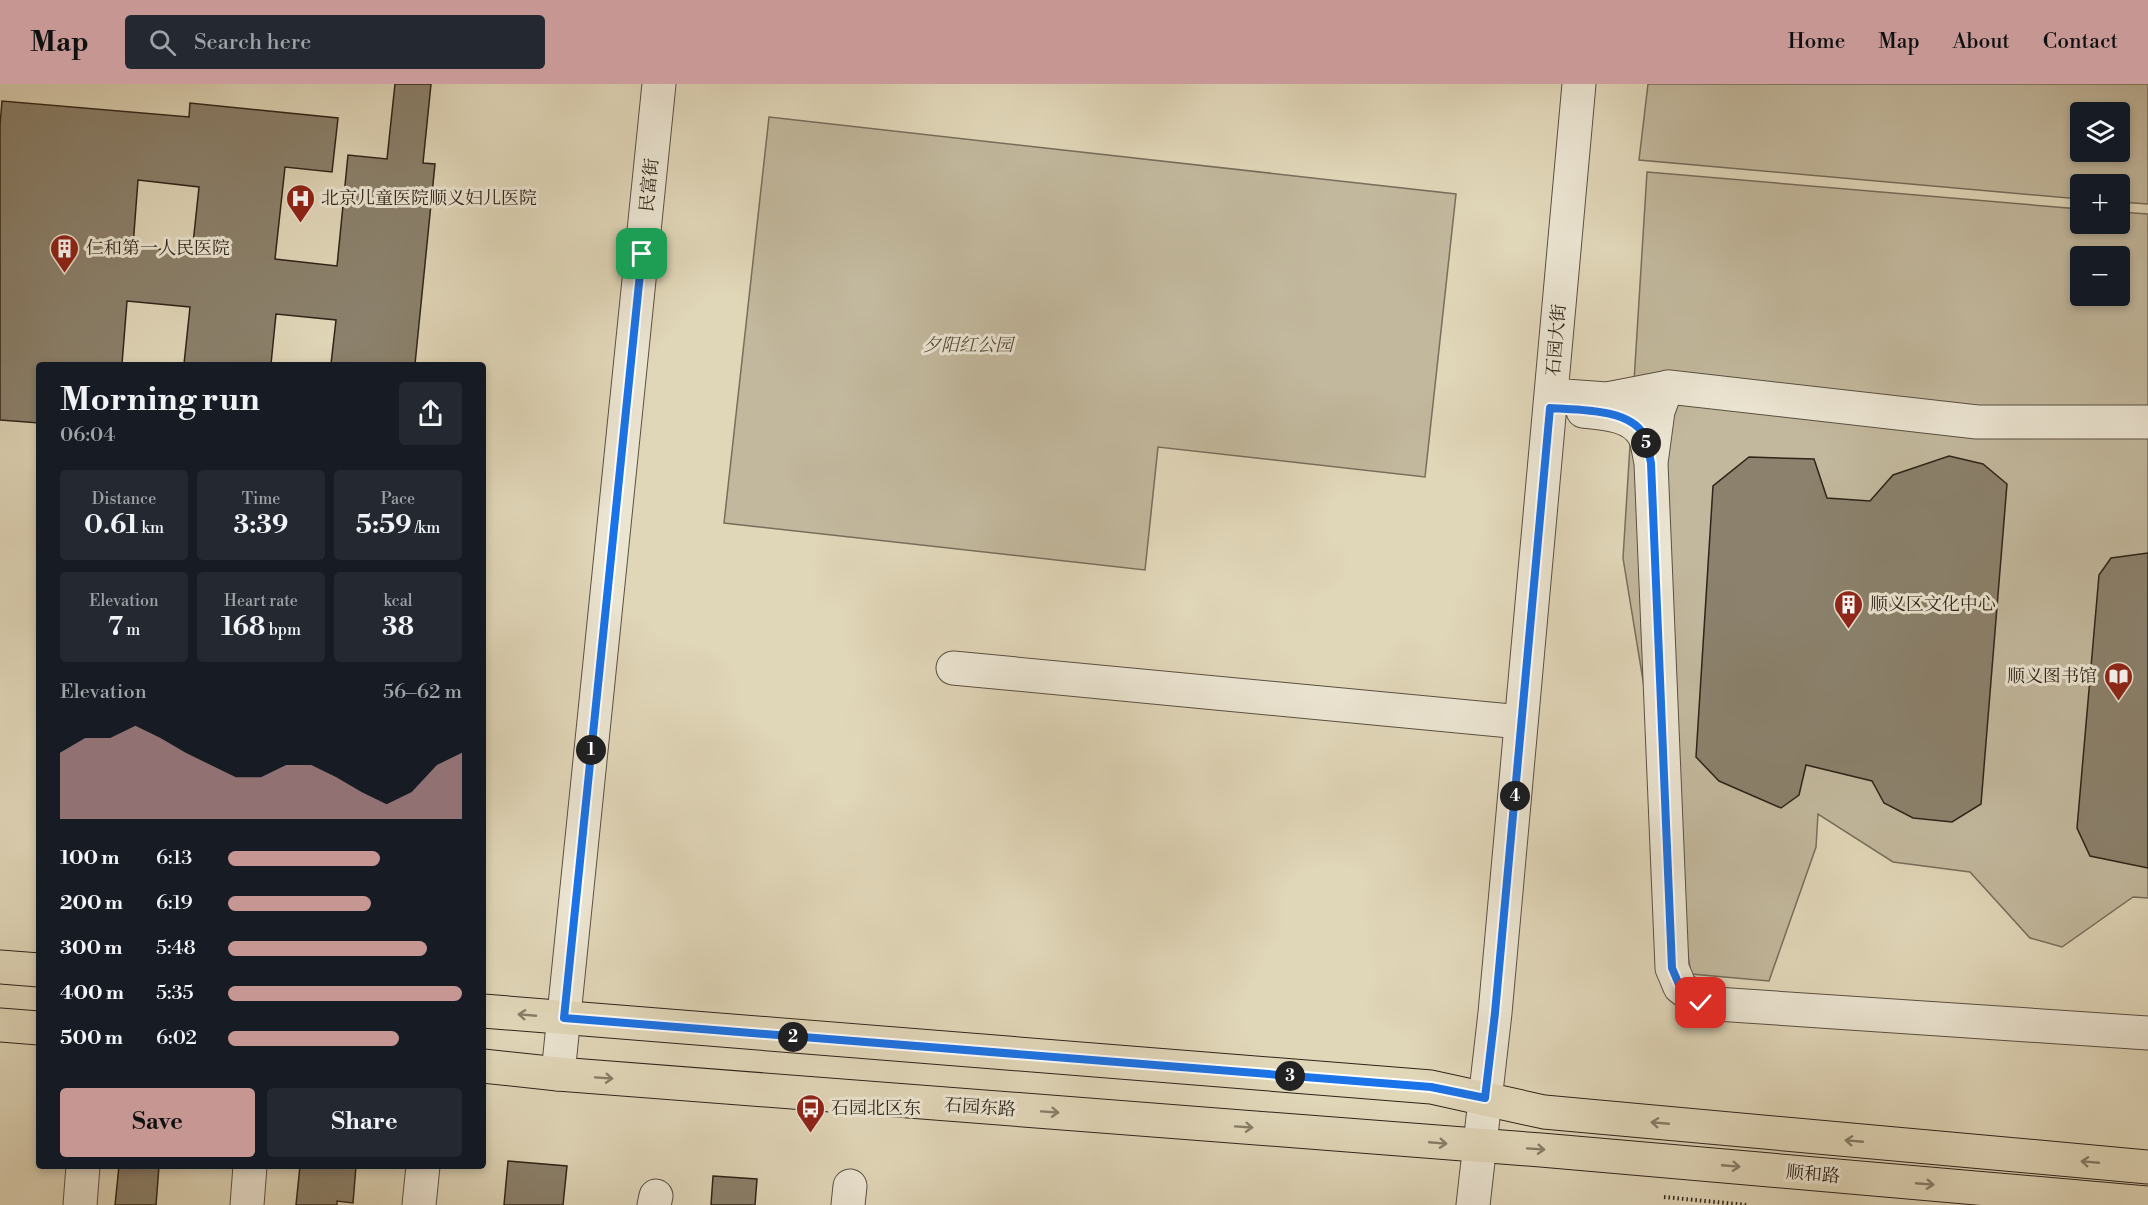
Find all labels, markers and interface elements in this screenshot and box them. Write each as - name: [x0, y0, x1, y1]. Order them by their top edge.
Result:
- search box: [125, 15, 545, 69]
- text: Map: [30, 25, 89, 60]
- icon: search: [146, 26, 179, 59]
- text: Search here: [194, 29, 311, 56]
- text: Home: [1788, 29, 1845, 55]
- text: Map: [1878, 29, 1920, 55]
- text: About: [1953, 29, 2010, 55]
- text: Contact: [2043, 29, 2118, 55]
- map controls: [2070, 102, 2130, 306]
- button: layers: [2070, 102, 2130, 162]
- street label: 民富街: [635, 157, 664, 213]
- button: +: [2070, 174, 2130, 234]
- hospital icon: 北京儿童医院顺义妇儿医院: [284, 182, 316, 224]
- place label: 北京儿童医院顺义妇儿医院: [321, 187, 537, 210]
- pin: [616, 228, 667, 279]
- building icon: 仁和第一人民医院: [49, 232, 81, 274]
- place label: 仁和第一人民医院: [86, 237, 230, 260]
- icon: arrive: [625, 237, 658, 270]
- button: −: [2070, 246, 2130, 306]
- street label: 石园大街: [1542, 303, 1571, 377]
- park label: 夕阳红公园: [923, 334, 1016, 357]
- text: Morning run: [60, 380, 260, 421]
- button: share: [399, 382, 462, 445]
- text: 06:04: [60, 423, 115, 448]
- pin: 5: [1631, 428, 1661, 458]
- text: 5: [1641, 433, 1651, 453]
- text: Distance: [92, 489, 156, 509]
- text: Time: [242, 489, 280, 509]
- text: Pace: [381, 489, 415, 509]
- text: 0.61: [84, 509, 138, 541]
- text: 3:39: [234, 509, 288, 541]
- text: 5:59: [356, 509, 412, 541]
- text: km: [138, 518, 164, 538]
- text: /km: [412, 518, 440, 538]
- building icon: 顺义区文化中心: [1833, 588, 1865, 630]
- text: Elevation: [89, 591, 159, 611]
- text: Heart rate: [224, 591, 298, 611]
- text: kcal: [383, 591, 413, 611]
- place label: 顺义区文化中心: [1870, 593, 1996, 616]
- text: 7: [108, 611, 123, 643]
- text: 168: [221, 611, 265, 643]
- text: 38: [382, 611, 414, 643]
- text: m: [123, 620, 140, 640]
- text: bpm: [265, 620, 301, 640]
- library icon: 顺义图书馆: [2102, 660, 2134, 702]
- place label: 顺义图书馆: [2007, 665, 2097, 688]
- text: Elevation: [60, 680, 147, 705]
- text: 56–62 m: [383, 680, 462, 705]
- pin: 1: [576, 735, 606, 765]
- text: 1: [587, 740, 595, 760]
- pin: 4: [1500, 781, 1530, 811]
- text: 4: [1510, 786, 1520, 806]
- text: 100 m: [60, 846, 119, 871]
- text: 6:13: [156, 846, 192, 871]
- text: 200 m: [60, 891, 123, 916]
- text: 6:19: [156, 891, 193, 916]
- text: 300 m: [60, 936, 123, 961]
- text: 5:48: [156, 936, 196, 961]
- pin: [1675, 977, 1726, 1028]
- text: 400 m: [60, 981, 124, 1006]
- text: 5:35: [156, 981, 194, 1006]
- icon: check: [1684, 986, 1717, 1019]
- one-way arrow: [517, 1009, 537, 1020]
- pin: 2: [778, 1022, 808, 1052]
- text: 500 m: [60, 1026, 123, 1051]
- text: 6:02: [156, 1026, 197, 1051]
- text: 2: [788, 1027, 798, 1047]
- pin: 3: [1275, 1061, 1305, 1091]
- text: 3: [1285, 1066, 1295, 1086]
- one-way arrow: [593, 1073, 613, 1084]
- button: Save: [60, 1088, 255, 1157]
- button: Share: [267, 1088, 462, 1157]
- bus stop icon: 石园北区东: [794, 1092, 826, 1134]
- street label: 石园东路: [943, 1094, 1017, 1121]
- place label: 石园北区东: [831, 1097, 921, 1120]
- one-way arrow: [1039, 1107, 1059, 1118]
- one-way arrow: [1650, 1117, 1670, 1128]
- one-way arrow: [1234, 1122, 1254, 1133]
- one-way arrow: [1844, 1135, 1864, 1146]
- one-way arrow: [1428, 1137, 1448, 1148]
- one-way arrow: [1526, 1144, 1546, 1155]
- one-way arrow: [2080, 1156, 2100, 1167]
- one-way arrow: [1720, 1161, 1740, 1172]
- street label: 顺和路: [1785, 1161, 1841, 1188]
- one-way arrow: [1915, 1179, 1934, 1190]

